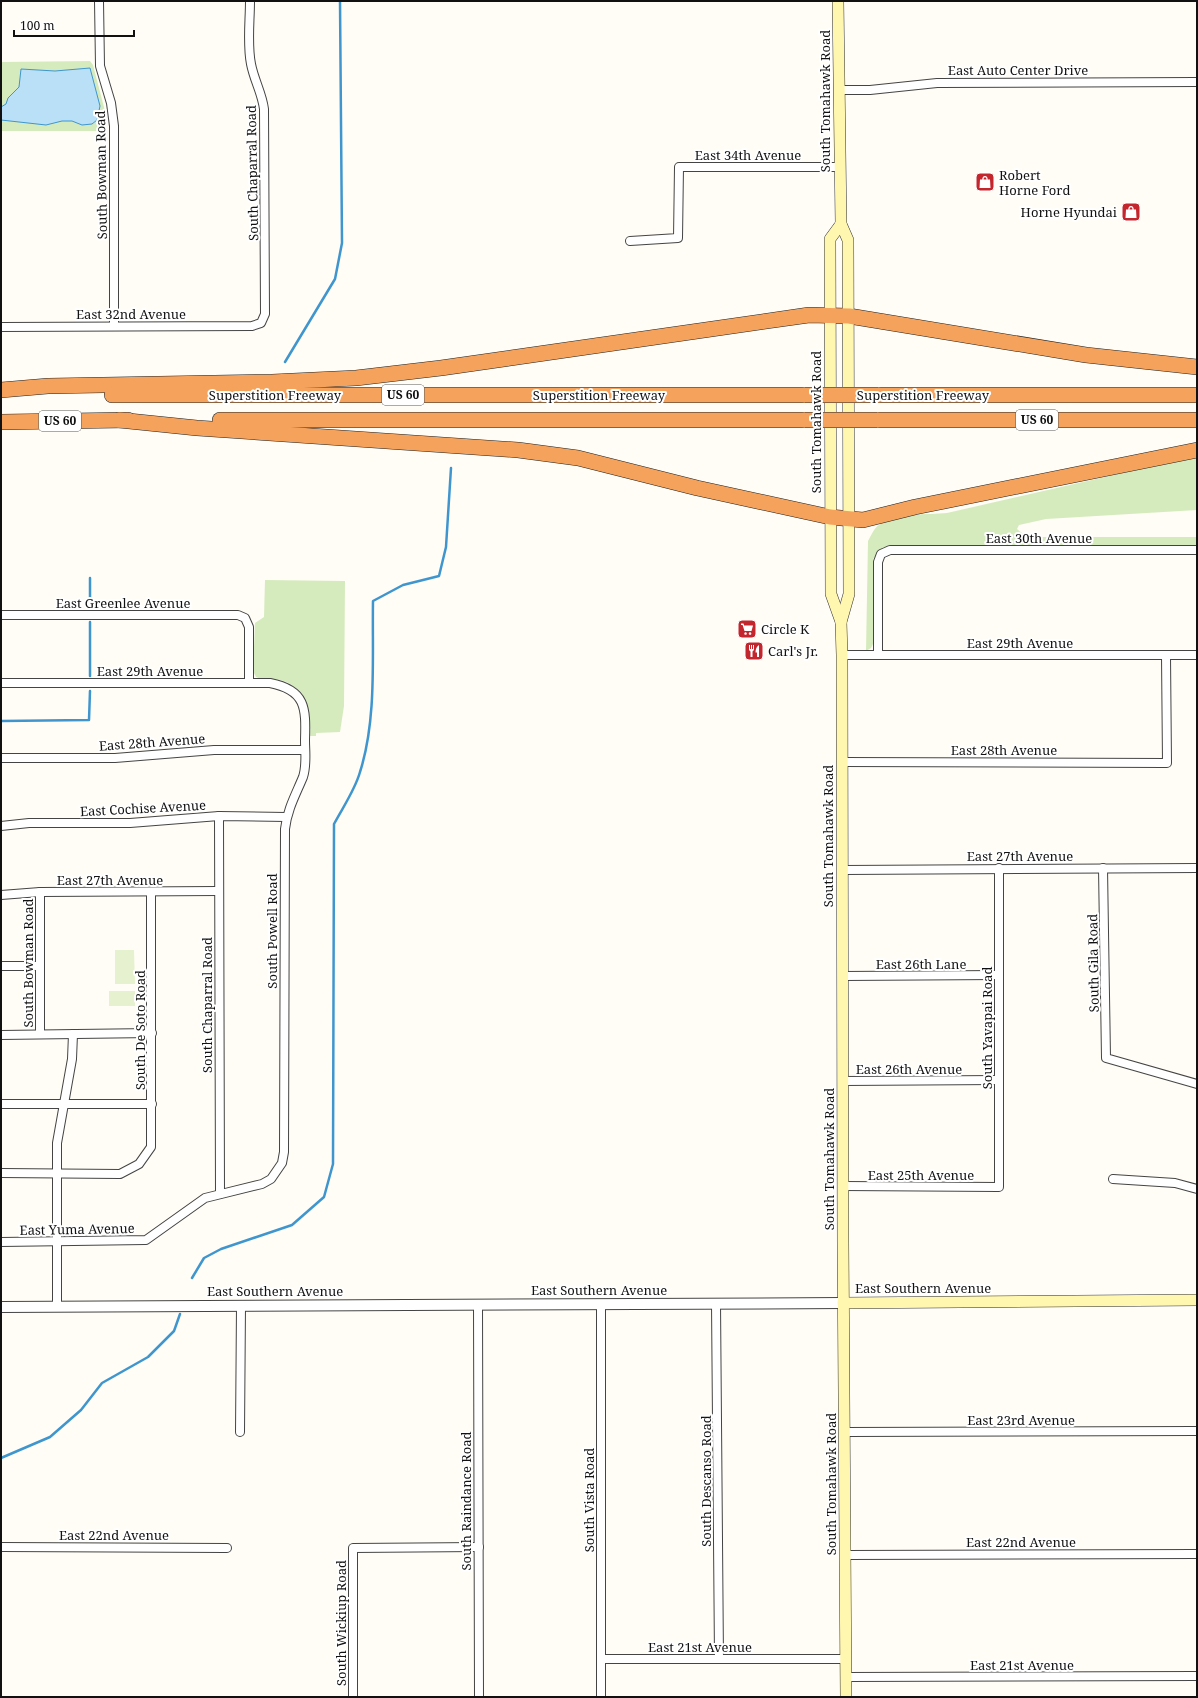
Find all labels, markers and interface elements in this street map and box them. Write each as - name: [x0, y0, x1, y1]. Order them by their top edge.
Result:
- scale bar: [14, 12, 134, 38]
- text: 100 m: [20, 17, 55, 34]
- street label: South Tomahawk Road: [816, 30, 834, 172]
- street label: East Auto Center Drive: [948, 61, 1088, 79]
- street label: South Chaparral Road: [242, 105, 262, 241]
- street label: South Bowman Road: [91, 110, 111, 240]
- street label: East 34th Avenue: [695, 146, 801, 164]
- place label: Robert Horne Ford: [999, 166, 1070, 199]
- shop icon: Robert Horne Ford: [974, 171, 996, 193]
- shop icon: Horne Hyundai: [1120, 201, 1142, 223]
- place label: Horne Hyundai: [1021, 203, 1117, 221]
- street label: East 32nd Avenue: [76, 305, 186, 323]
- street label: South Tomahawk Road: [807, 351, 825, 493]
- road number: US 60: [382, 385, 424, 405]
- street label: Superstition Freeway: [209, 386, 342, 404]
- street label: Superstition Freeway: [533, 386, 666, 404]
- street label: Superstition Freeway: [857, 386, 990, 404]
- road number: US 60: [1016, 410, 1058, 430]
- road number: US 60: [39, 411, 81, 431]
- street label: East 30th Avenue: [986, 529, 1092, 547]
- street label: East Greenlee Avenue: [56, 594, 190, 612]
- supermarket icon: Circle K: [736, 618, 758, 640]
- place label: Circle K: [761, 620, 810, 638]
- street label: East 29th Avenue: [967, 634, 1073, 652]
- restaurant icon: Carl's Jr.: [743, 640, 765, 662]
- place label: Carl's Jr.: [768, 642, 818, 660]
- street label: East 29th Avenue: [97, 662, 203, 680]
- street label: East 28th Avenue: [98, 729, 206, 755]
- street label: East 28th Avenue: [951, 741, 1057, 759]
- street label: South Tomahawk Road: [819, 765, 837, 907]
- street label: East Cochise Avenue: [80, 796, 207, 820]
- street label: East 27th Avenue: [967, 847, 1073, 865]
- street label: East 27th Avenue: [57, 871, 163, 889]
- street label: South Powell Road: [263, 873, 281, 989]
- street label: South Bowman Road: [19, 899, 37, 1027]
- street label: South Gila Road: [1083, 914, 1103, 1012]
- street label: South Chaparral Road: [198, 937, 216, 1073]
- street label: East 26th Lane: [876, 955, 966, 973]
- street label: South Yavapai Road: [978, 967, 996, 1089]
- street label: South De Soto Road: [131, 970, 149, 1090]
- street label: East 26th Avenue: [856, 1060, 962, 1078]
- street label: South Tomahawk Road: [820, 1088, 838, 1230]
- street label: East 25th Avenue: [868, 1166, 974, 1184]
- street label: East Yuma Avenue: [19, 1219, 135, 1239]
- street label: East Southern Avenue: [855, 1279, 991, 1297]
- street label: East Southern Avenue: [531, 1281, 667, 1299]
- street label: East Southern Avenue: [207, 1282, 343, 1300]
- street label: East 23rd Avenue: [967, 1411, 1075, 1429]
- street label: South Tomahawk Road: [822, 1413, 840, 1555]
- street label: South Descanso Road: [697, 1415, 715, 1547]
- street label: South Raindance Road: [457, 1431, 475, 1571]
- street label: South Vista Road: [580, 1448, 598, 1552]
- street label: East 22nd Avenue: [59, 1526, 169, 1544]
- street label: East 22nd Avenue: [966, 1533, 1076, 1551]
- street label: South Wickiup Road: [332, 1560, 350, 1686]
- street label: East 21st Avenue: [648, 1638, 752, 1656]
- street label: East 21st Avenue: [970, 1656, 1074, 1674]

